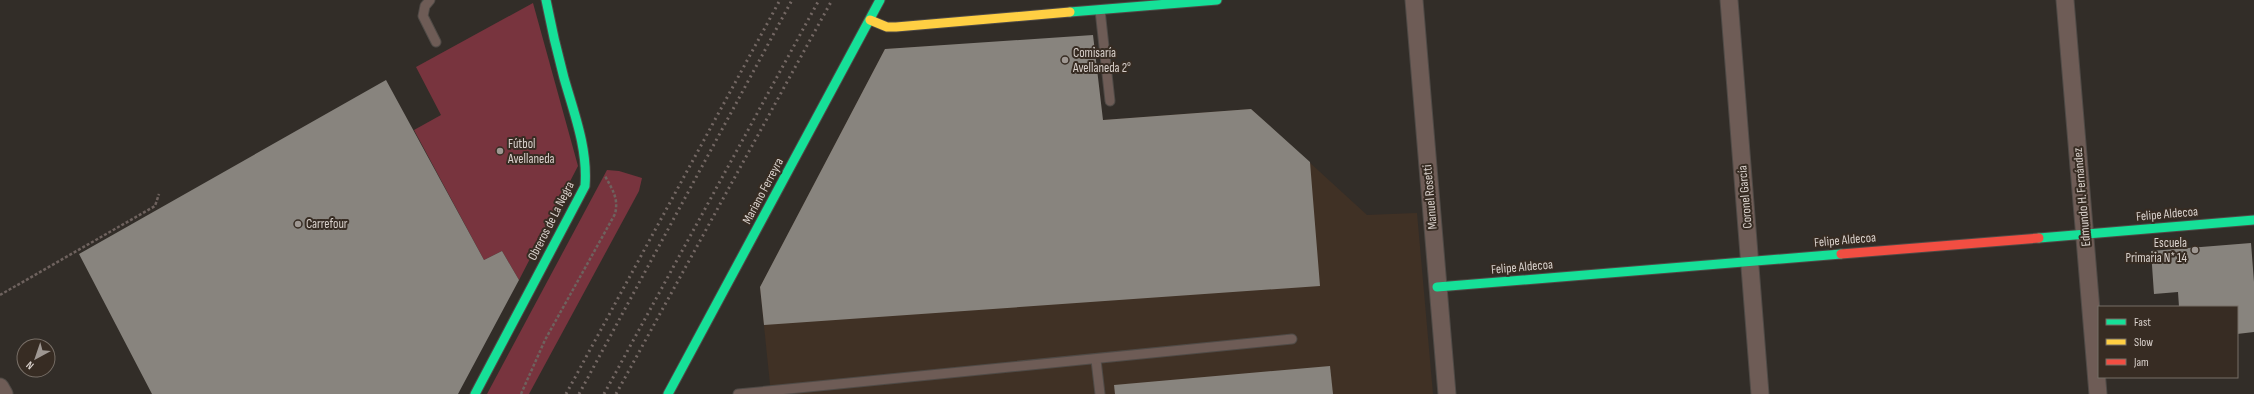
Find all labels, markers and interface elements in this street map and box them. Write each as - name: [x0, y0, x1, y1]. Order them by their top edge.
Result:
- place label: Comisaría Avellaneda 2°: [1072, 45, 1131, 76]
- marker: Comisaría Avellaneda 2°: [1060, 55, 1070, 65]
- place label: Fútbol Avellaneda: [507, 136, 555, 167]
- marker: Fútbol Avellaneda: [495, 146, 505, 156]
- street label: Edmundo H. Fernández: [2070, 147, 2094, 247]
- street label: Mariano Ferreyra: [739, 155, 787, 227]
- street label: Manuel Rosetti: [1419, 164, 1441, 230]
- street label: Coronel García: [1734, 165, 1756, 229]
- street label: Obreros de La Negra: [524, 179, 578, 263]
- street label: Felipe Aldecoa: [2135, 203, 2199, 225]
- place label: Carrefour: [306, 216, 348, 232]
- marker: Carrefour: [293, 219, 303, 229]
- street label: Felipe Aldecoa: [1813, 229, 1877, 251]
- place label: Escuela Primaria N* 14: [2126, 235, 2188, 266]
- marker: Escuela Primaria N* 14: [2190, 245, 2200, 255]
- street label: Felipe Aldecoa: [1490, 256, 1554, 278]
- legend: [2098, 306, 2238, 378]
- text: Fast: [2134, 315, 2151, 330]
- text: Slow: [2134, 335, 2153, 350]
- north arrow: [16, 338, 56, 378]
- text: Jam: [2133, 355, 2149, 370]
- text: N: [23, 358, 36, 372]

